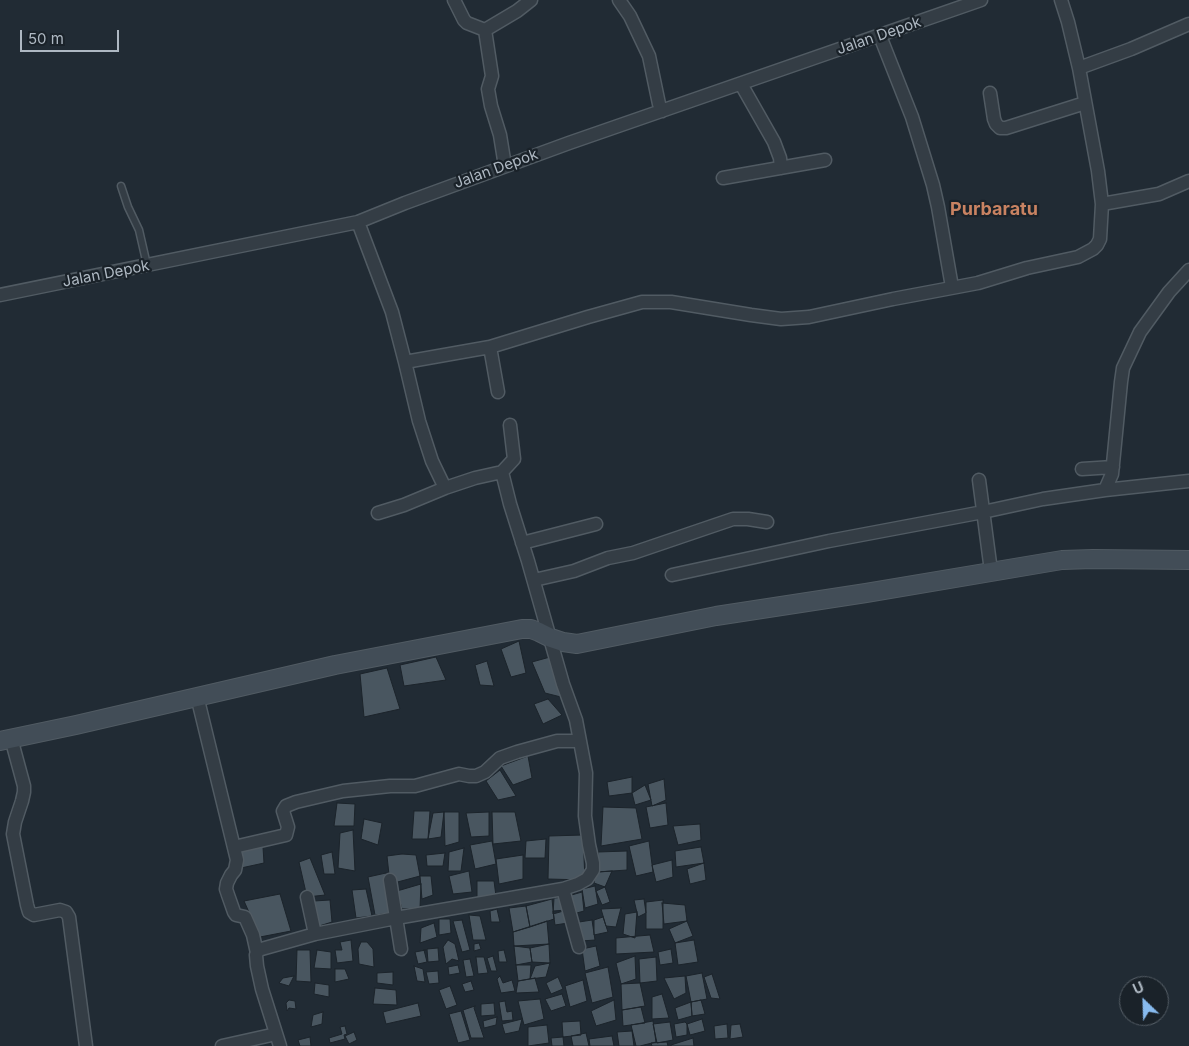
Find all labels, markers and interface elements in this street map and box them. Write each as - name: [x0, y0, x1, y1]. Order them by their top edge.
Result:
- street label: Jalan Depok: [834, 13, 924, 59]
- scale bar: [22, 20, 121, 52]
- text: 50 m: [28, 29, 64, 48]
- street label: Jalan Depok: [452, 145, 540, 193]
- district label: Purbaratu: [950, 199, 1038, 221]
- street label: Jalan Depok: [61, 257, 151, 291]
- north arrow: [1119, 976, 1169, 1026]
- text: U: [1130, 978, 1146, 998]

